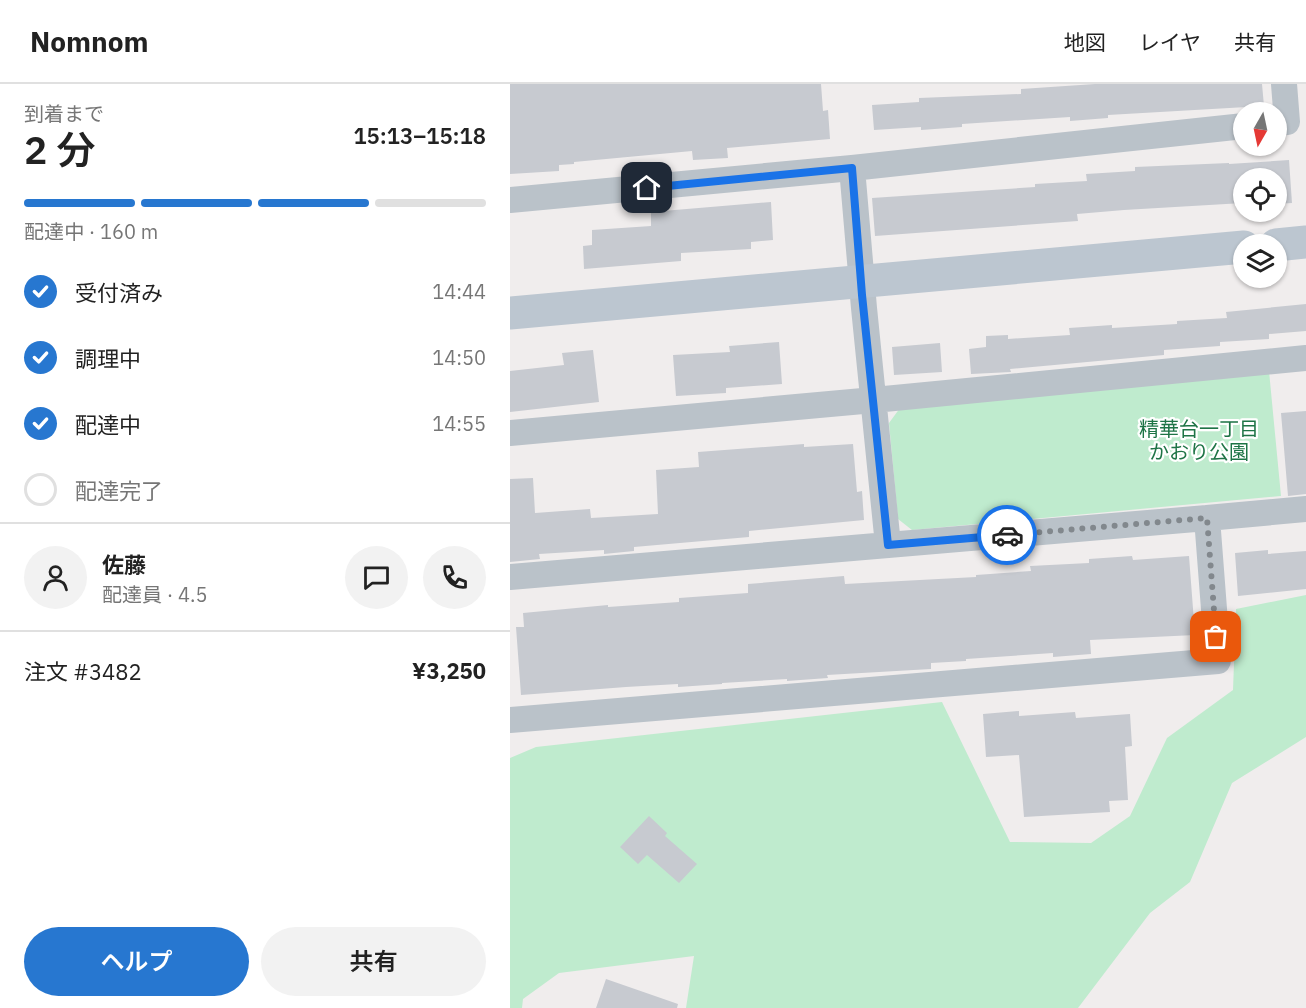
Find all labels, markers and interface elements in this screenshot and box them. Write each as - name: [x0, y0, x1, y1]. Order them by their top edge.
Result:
- text: Nomnom: [30, 23, 149, 60]
- text: 地図: [1064, 28, 1106, 56]
- text: レイヤ: [1139, 28, 1201, 56]
- text: 共有: [1234, 28, 1276, 56]
- text: 到着まで: [24, 100, 104, 127]
- north arrow: [1233, 102, 1287, 156]
- map controls: [1233, 102, 1287, 288]
- text: 15:13–15:18: [353, 121, 486, 150]
- text: 2 分: [24, 124, 96, 175]
- pin: [621, 162, 672, 213]
- button: locate: [1233, 168, 1287, 222]
- icon: home: [630, 171, 663, 204]
- text: 配達中 · 160 m: [24, 218, 158, 245]
- button: layers: [1233, 234, 1287, 288]
- icon: check: [24, 275, 57, 308]
- text: 受付済み: [75, 278, 163, 307]
- text: 14:44: [432, 278, 486, 305]
- icon: check: [24, 341, 57, 374]
- text: 調理中: [75, 344, 141, 373]
- text: 14:50: [432, 344, 486, 371]
- icon: check: [24, 407, 57, 440]
- text: 配達中: [75, 410, 141, 439]
- text: 14:55: [432, 410, 486, 437]
- park label: 精華台一丁目 かおり公園: [1139, 415, 1259, 465]
- text: 配達完了: [75, 476, 163, 505]
- courier: [977, 505, 1037, 565]
- icon: car: [991, 519, 1024, 552]
- button: person: [24, 546, 87, 609]
- button: chat: [345, 546, 408, 609]
- button: phone: [423, 546, 486, 609]
- text: 佐藤: [102, 550, 146, 579]
- text: 配達員 · 4.5: [102, 581, 207, 608]
- pin: [1190, 611, 1241, 662]
- icon: bag: [1199, 620, 1232, 653]
- text: ¥3,250: [412, 656, 486, 685]
- text: 注文 #3482: [24, 657, 142, 686]
- button: ヘルプ: [24, 927, 249, 996]
- button: 共有: [261, 927, 486, 996]

